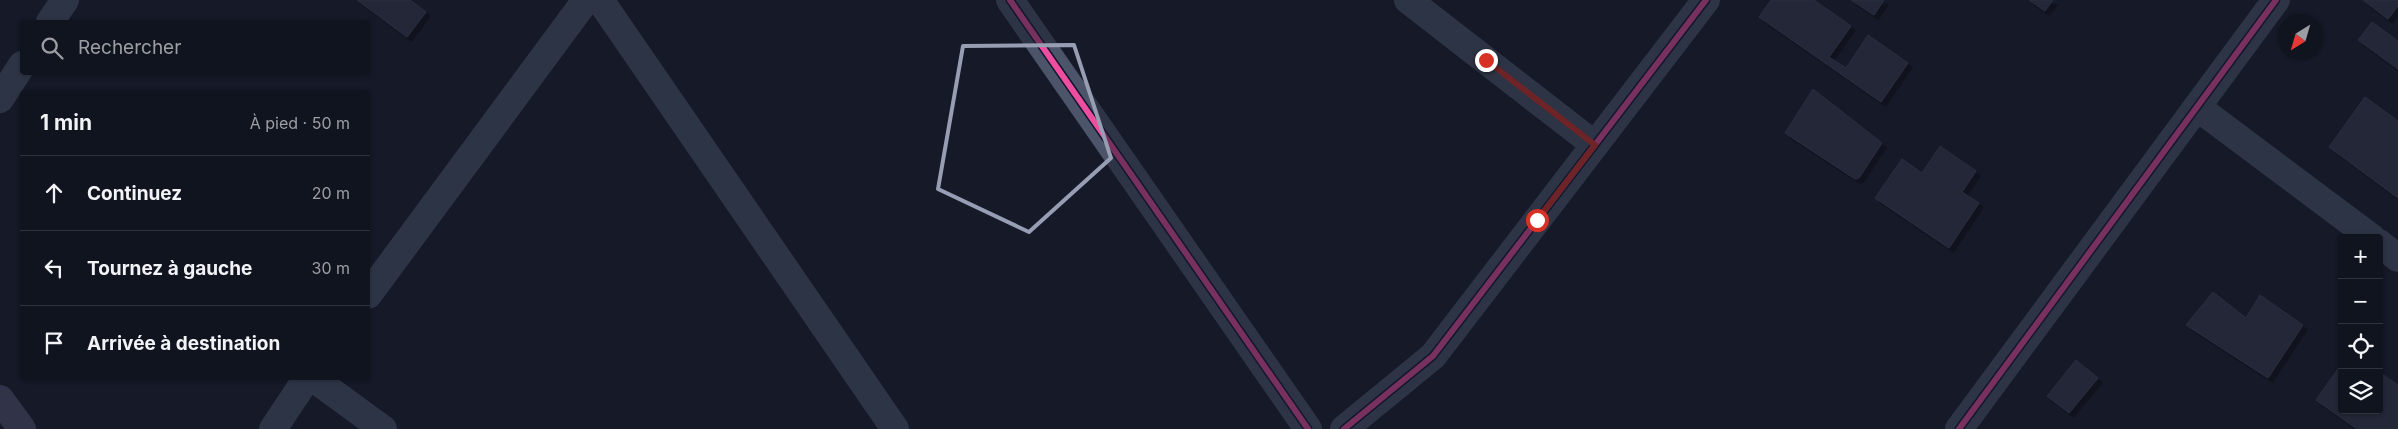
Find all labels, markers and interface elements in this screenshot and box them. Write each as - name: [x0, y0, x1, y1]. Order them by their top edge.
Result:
- north arrow: [2278, 15, 2323, 60]
- search box: [20, 20, 370, 75]
- icon: search: [38, 34, 66, 62]
- text: Rechercher: [78, 36, 181, 59]
- route end: [1475, 49, 1498, 72]
- text: 1 min: [40, 110, 92, 135]
- text: À pied · 50 m: [250, 113, 350, 133]
- icon: ahead: [40, 179, 68, 207]
- text: Continuez: [87, 182, 182, 205]
- text: 20 m: [312, 183, 350, 203]
- route start: [1526, 209, 1549, 232]
- map controls: [2338, 234, 2383, 414]
- button: +: [2338, 234, 2383, 279]
- icon: left: [40, 254, 68, 282]
- text: Tournez à gauche: [87, 257, 252, 280]
- text: 30 m: [312, 258, 350, 278]
- button: −: [2338, 279, 2383, 324]
- button: locate: [2338, 324, 2383, 369]
- icon: arrive: [40, 329, 68, 357]
- text: Arrivée à destination: [87, 332, 280, 355]
- button: layers: [2338, 369, 2383, 414]

